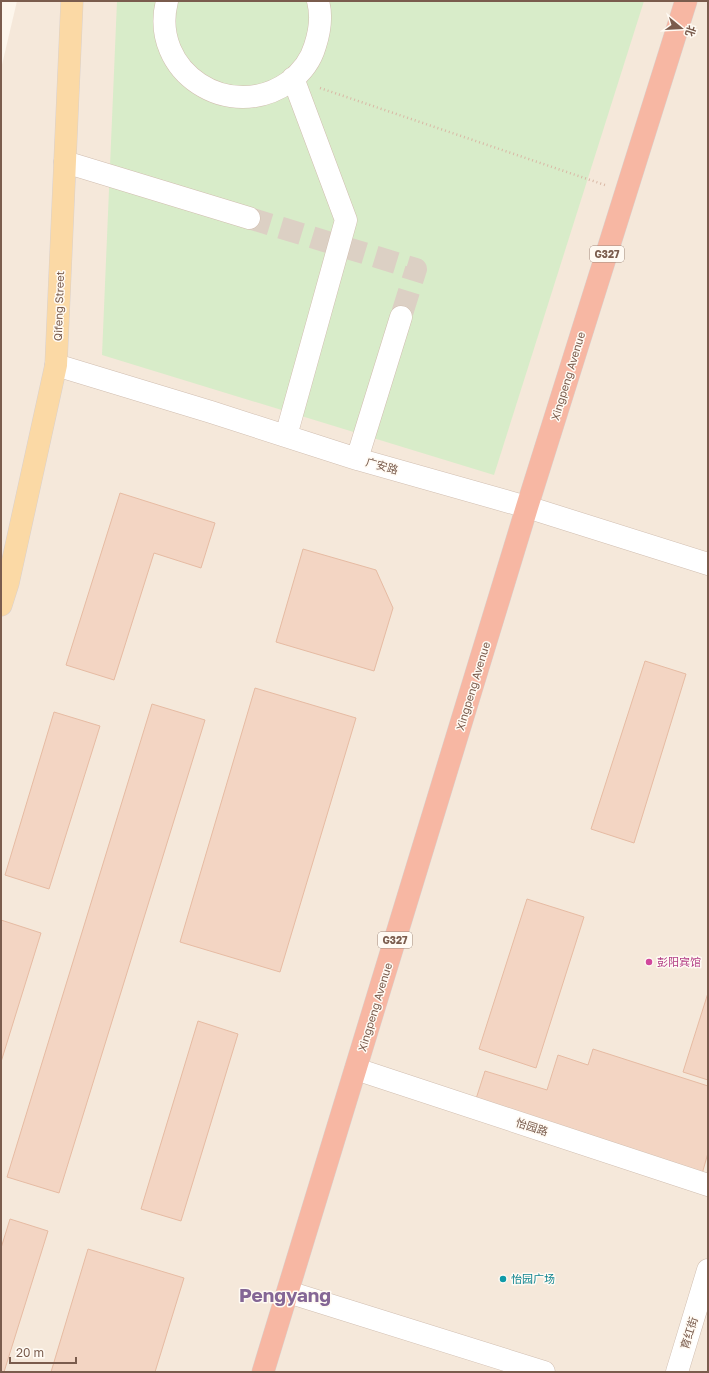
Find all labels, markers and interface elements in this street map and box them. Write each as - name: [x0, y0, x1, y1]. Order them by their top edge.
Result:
- north arrow: [661, 8, 701, 48]
- text: 北: [683, 24, 699, 38]
- road number: G327: [590, 246, 624, 262]
- street label: Qifeng Street: [51, 271, 66, 341]
- street label: Xingpeng Avenue: [548, 330, 587, 422]
- street label: 广安路: [364, 455, 400, 476]
- street label: Xingpeng Avenue: [453, 640, 492, 732]
- road number: G327: [378, 932, 412, 948]
- place label: 彭阳宾馆: [657, 955, 701, 968]
- marker: 彭阳宾馆: [644, 957, 654, 967]
- street label: Xingpeng Avenue: [355, 961, 394, 1053]
- street label: 怡园路: [514, 1115, 550, 1138]
- place label: 怡园广场: [511, 1272, 555, 1285]
- marker: 怡园广场: [498, 1274, 508, 1284]
- district label: Pengyang: [239, 1283, 331, 1306]
- street label: 育红街: [677, 1315, 700, 1351]
- scale bar: [10, 1339, 76, 1365]
- text: 20 m: [16, 1345, 44, 1360]

